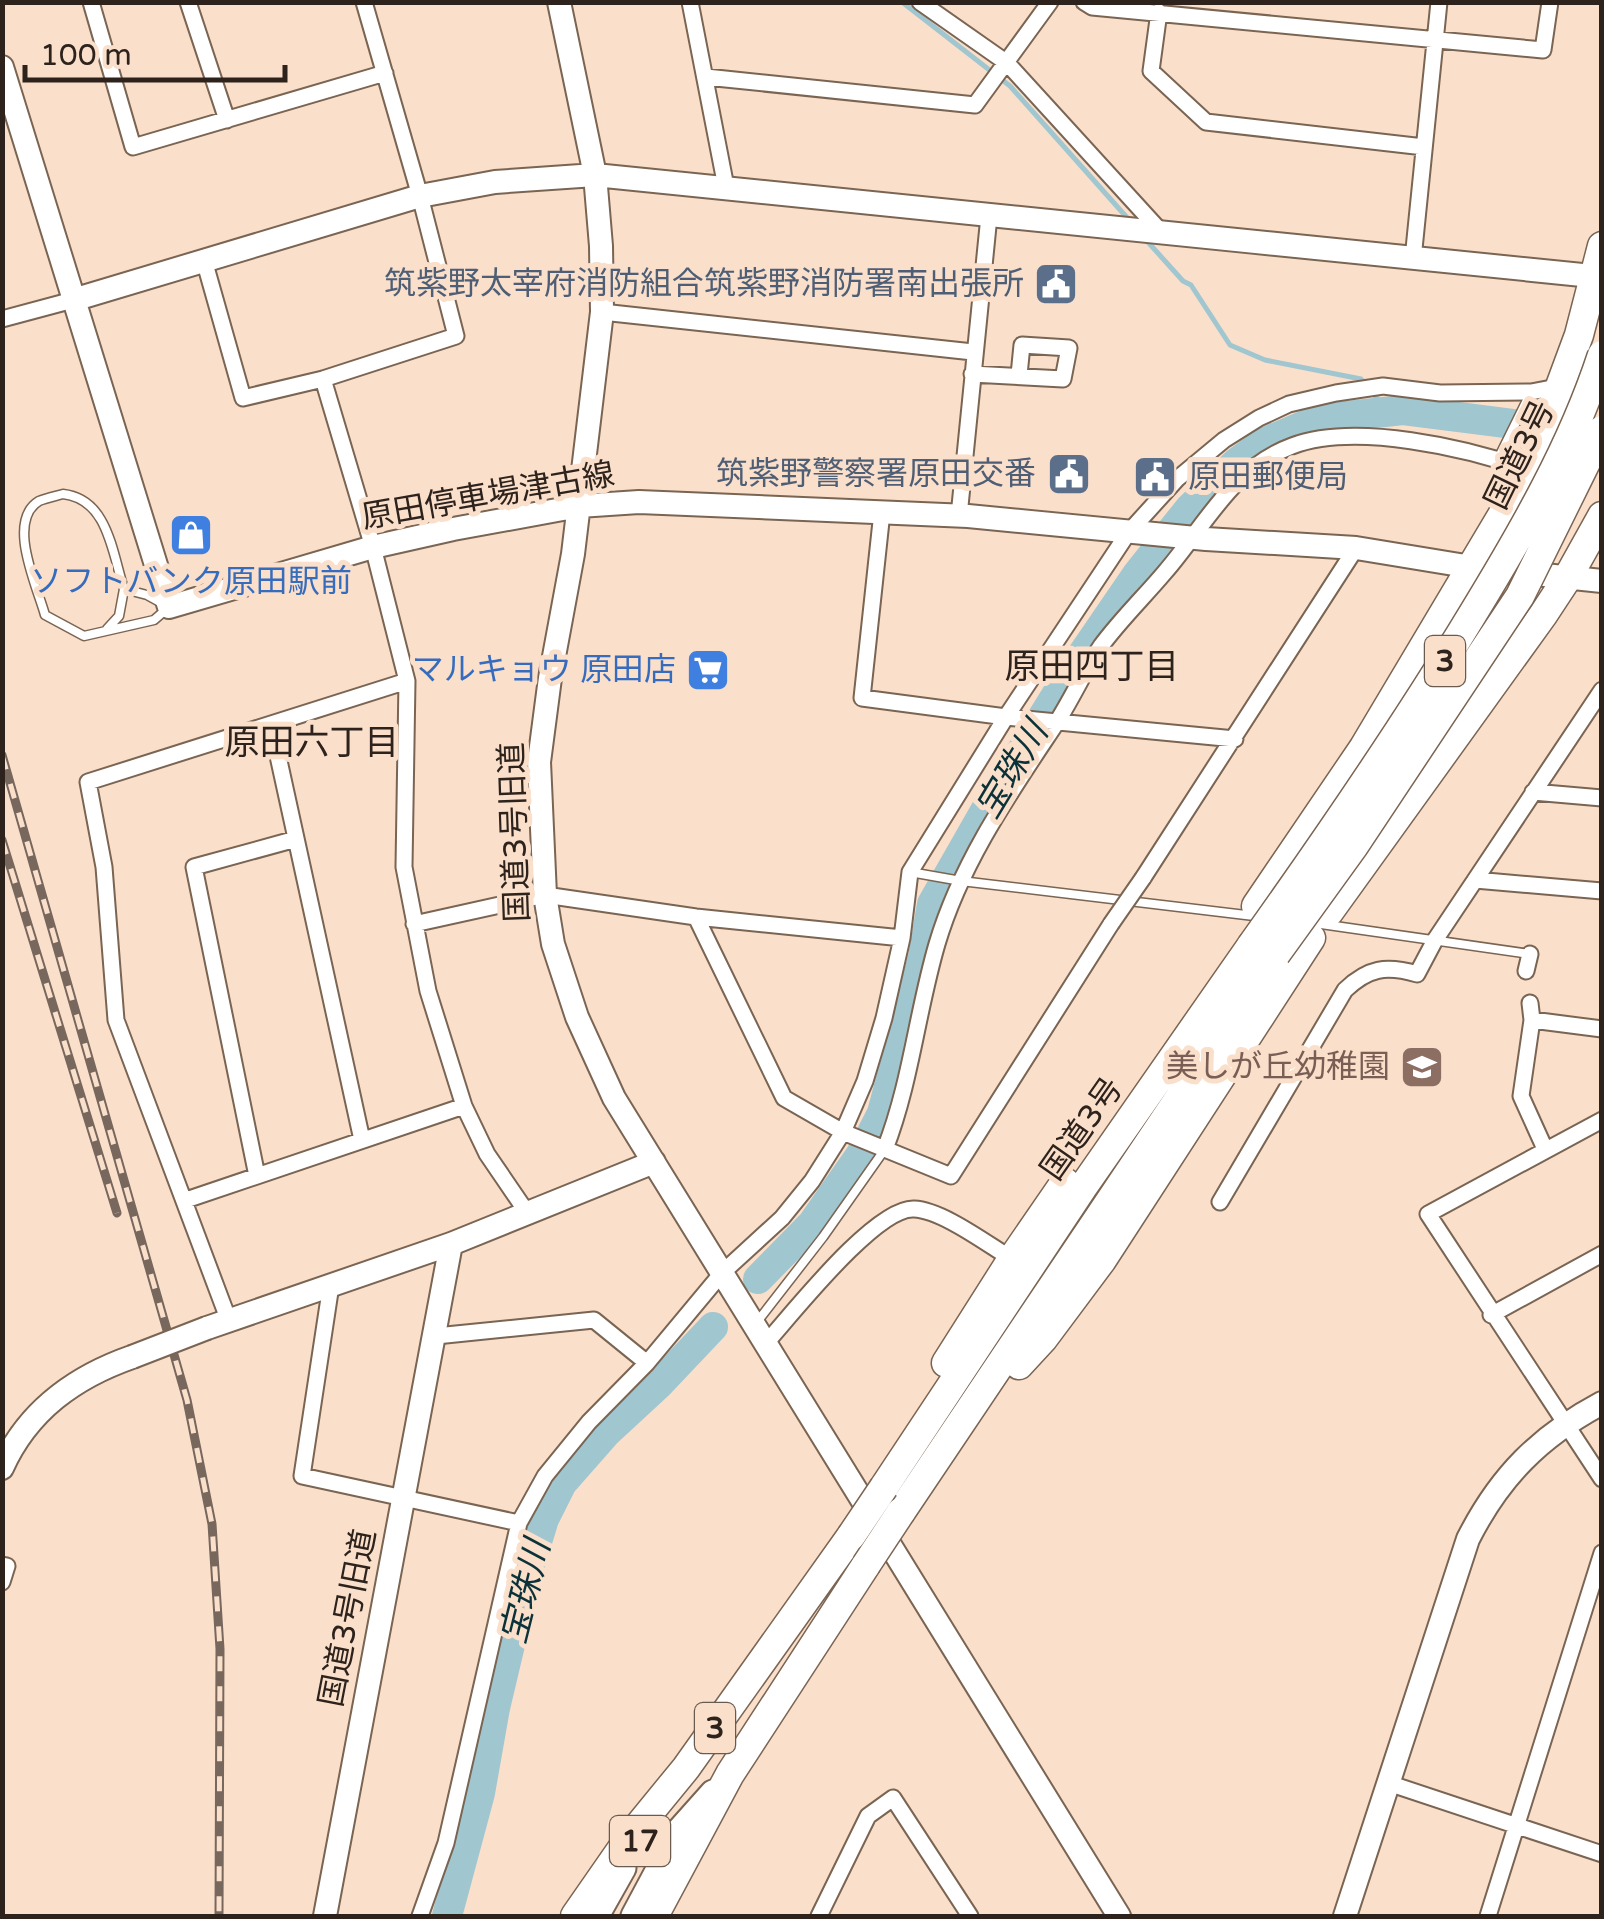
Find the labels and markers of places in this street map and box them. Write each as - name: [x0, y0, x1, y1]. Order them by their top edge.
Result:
- public building icon: 筑紫野太宰府消防組合筑紫野消防署南出張所: [1033, 261, 1079, 307]
- place label: 筑紫野太宰府消防組合筑紫野消防署南出張所: [384, 265, 1024, 303]
- public building icon: 筑紫野警察署原田交番: [1046, 451, 1092, 497]
- public building icon: 原田郵便局: [1132, 454, 1178, 500]
- place label: 筑紫野警察署原田交番: [716, 455, 1036, 493]
- place label: 原田郵便局: [1188, 458, 1348, 496]
- shop icon: ソフトバンク原田駅前: [168, 512, 214, 558]
- place label: ソフトバンク原田駅前: [30, 563, 352, 601]
- supermarket icon: マルキョウ 原田店: [685, 647, 731, 693]
- place label: マルキョウ 原田店: [412, 651, 676, 689]
- school or university icon: 美しが丘幼稚園: [1399, 1044, 1445, 1090]
- place label: 美しが丘幼稚園: [1166, 1048, 1390, 1086]

